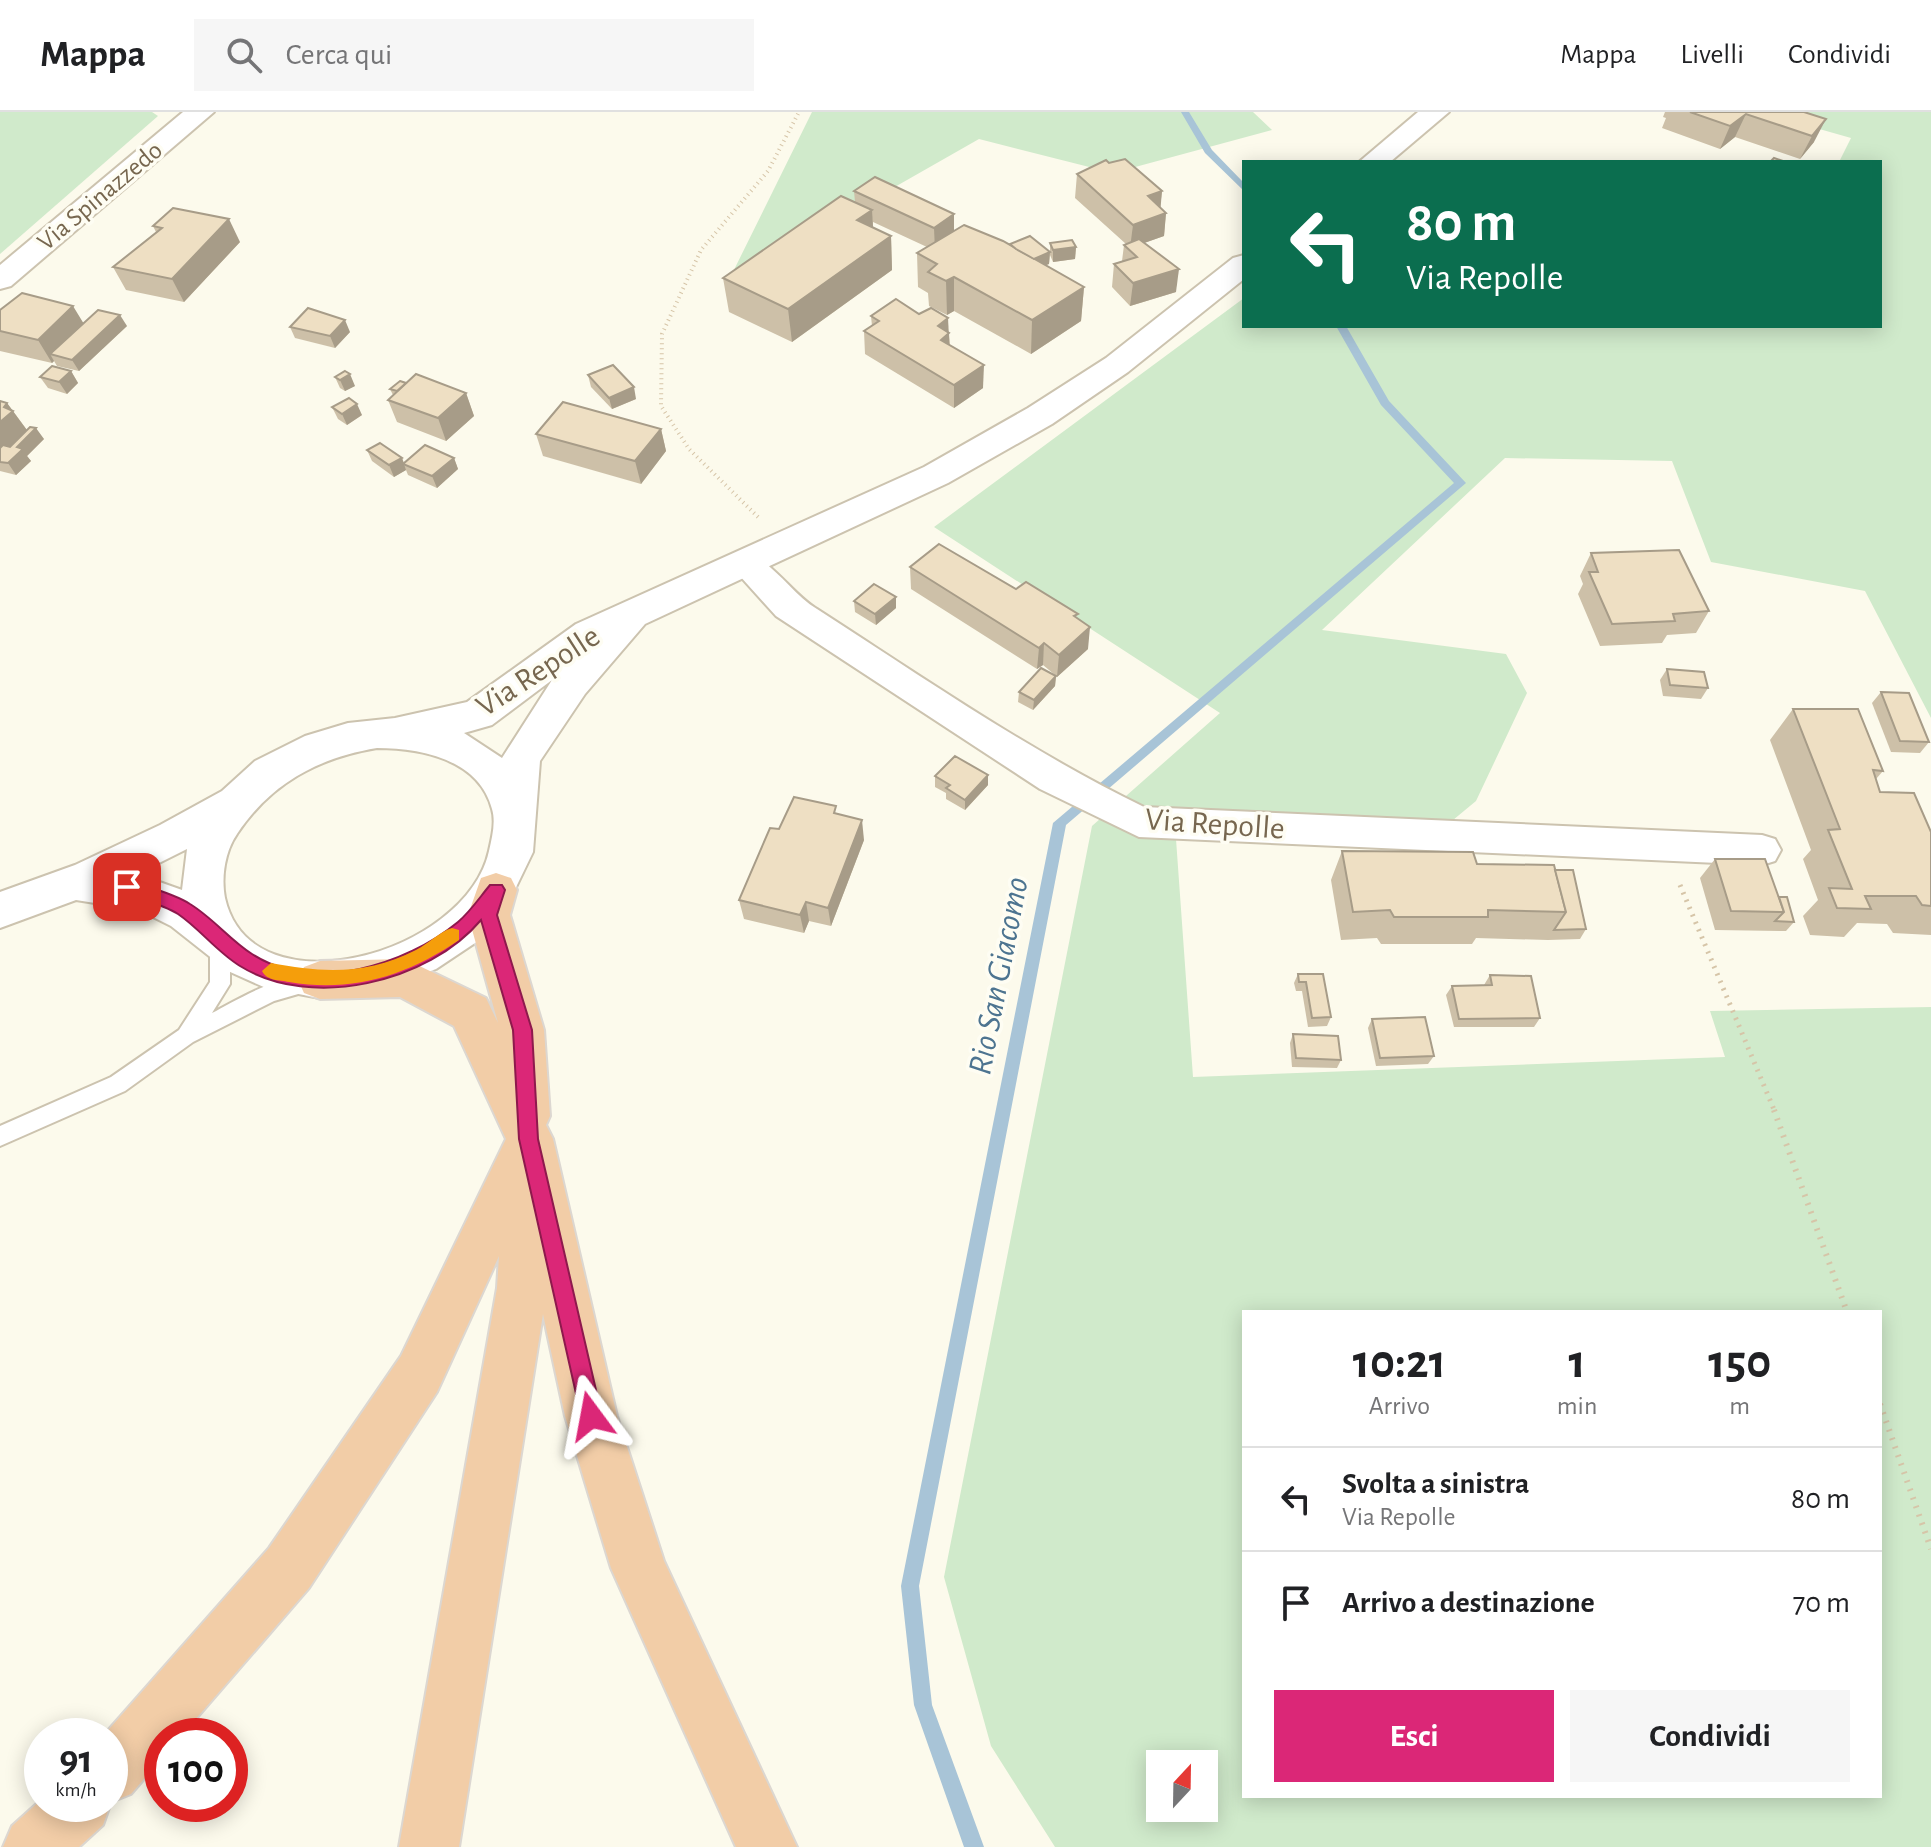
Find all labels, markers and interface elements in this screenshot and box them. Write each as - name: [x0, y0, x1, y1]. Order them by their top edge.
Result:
- search box: [194, 19, 754, 91]
- icon: search: [222, 33, 266, 77]
- text: Mappa: [40, 36, 146, 74]
- text: Cerca qui: [286, 40, 392, 70]
- text: Mappa: [1560, 41, 1637, 69]
- text: Livelli: [1681, 41, 1744, 69]
- text: Condividi: [1788, 41, 1891, 69]
- street label: Via Spinazzedo: [33, 137, 167, 255]
- icon: left: [1274, 192, 1378, 296]
- text: 80 m: [1406, 195, 1516, 251]
- text: Via Repolle: [1406, 260, 1563, 296]
- street label: Via Repolle: [471, 620, 605, 722]
- street label: Via Repolle: [1144, 803, 1286, 845]
- pin: [93, 853, 161, 921]
- icon: arrive: [105, 865, 149, 909]
- water label: Rio San Giacomo: [963, 874, 1035, 1078]
- text: 10:21: [1353, 1339, 1446, 1387]
- text: 1: [1568, 1339, 1586, 1387]
- text: 150: [1708, 1339, 1771, 1387]
- position arrow: [549, 1374, 633, 1458]
- text: Arrivo: [1369, 1393, 1430, 1419]
- text: min: [1557, 1393, 1597, 1419]
- text: m: [1729, 1393, 1750, 1419]
- text: Svolta a sinistra: [1342, 1469, 1529, 1499]
- icon: left: [1274, 1477, 1318, 1521]
- text: 80 m: [1791, 1484, 1850, 1514]
- text: Via Repolle: [1342, 1504, 1456, 1530]
- icon: arrive: [1274, 1581, 1318, 1625]
- text: Arrivo a destinazione: [1342, 1588, 1595, 1618]
- text: 70 m: [1793, 1588, 1850, 1618]
- button: Esci: [1274, 1690, 1554, 1782]
- button: Condividi: [1570, 1690, 1850, 1782]
- speed limit sign: 100: [144, 1718, 248, 1822]
- text: 91: [59, 1740, 93, 1780]
- north arrow: [1146, 1750, 1218, 1822]
- map controls: [1146, 1750, 1218, 1822]
- text: km/h: [55, 1780, 97, 1800]

